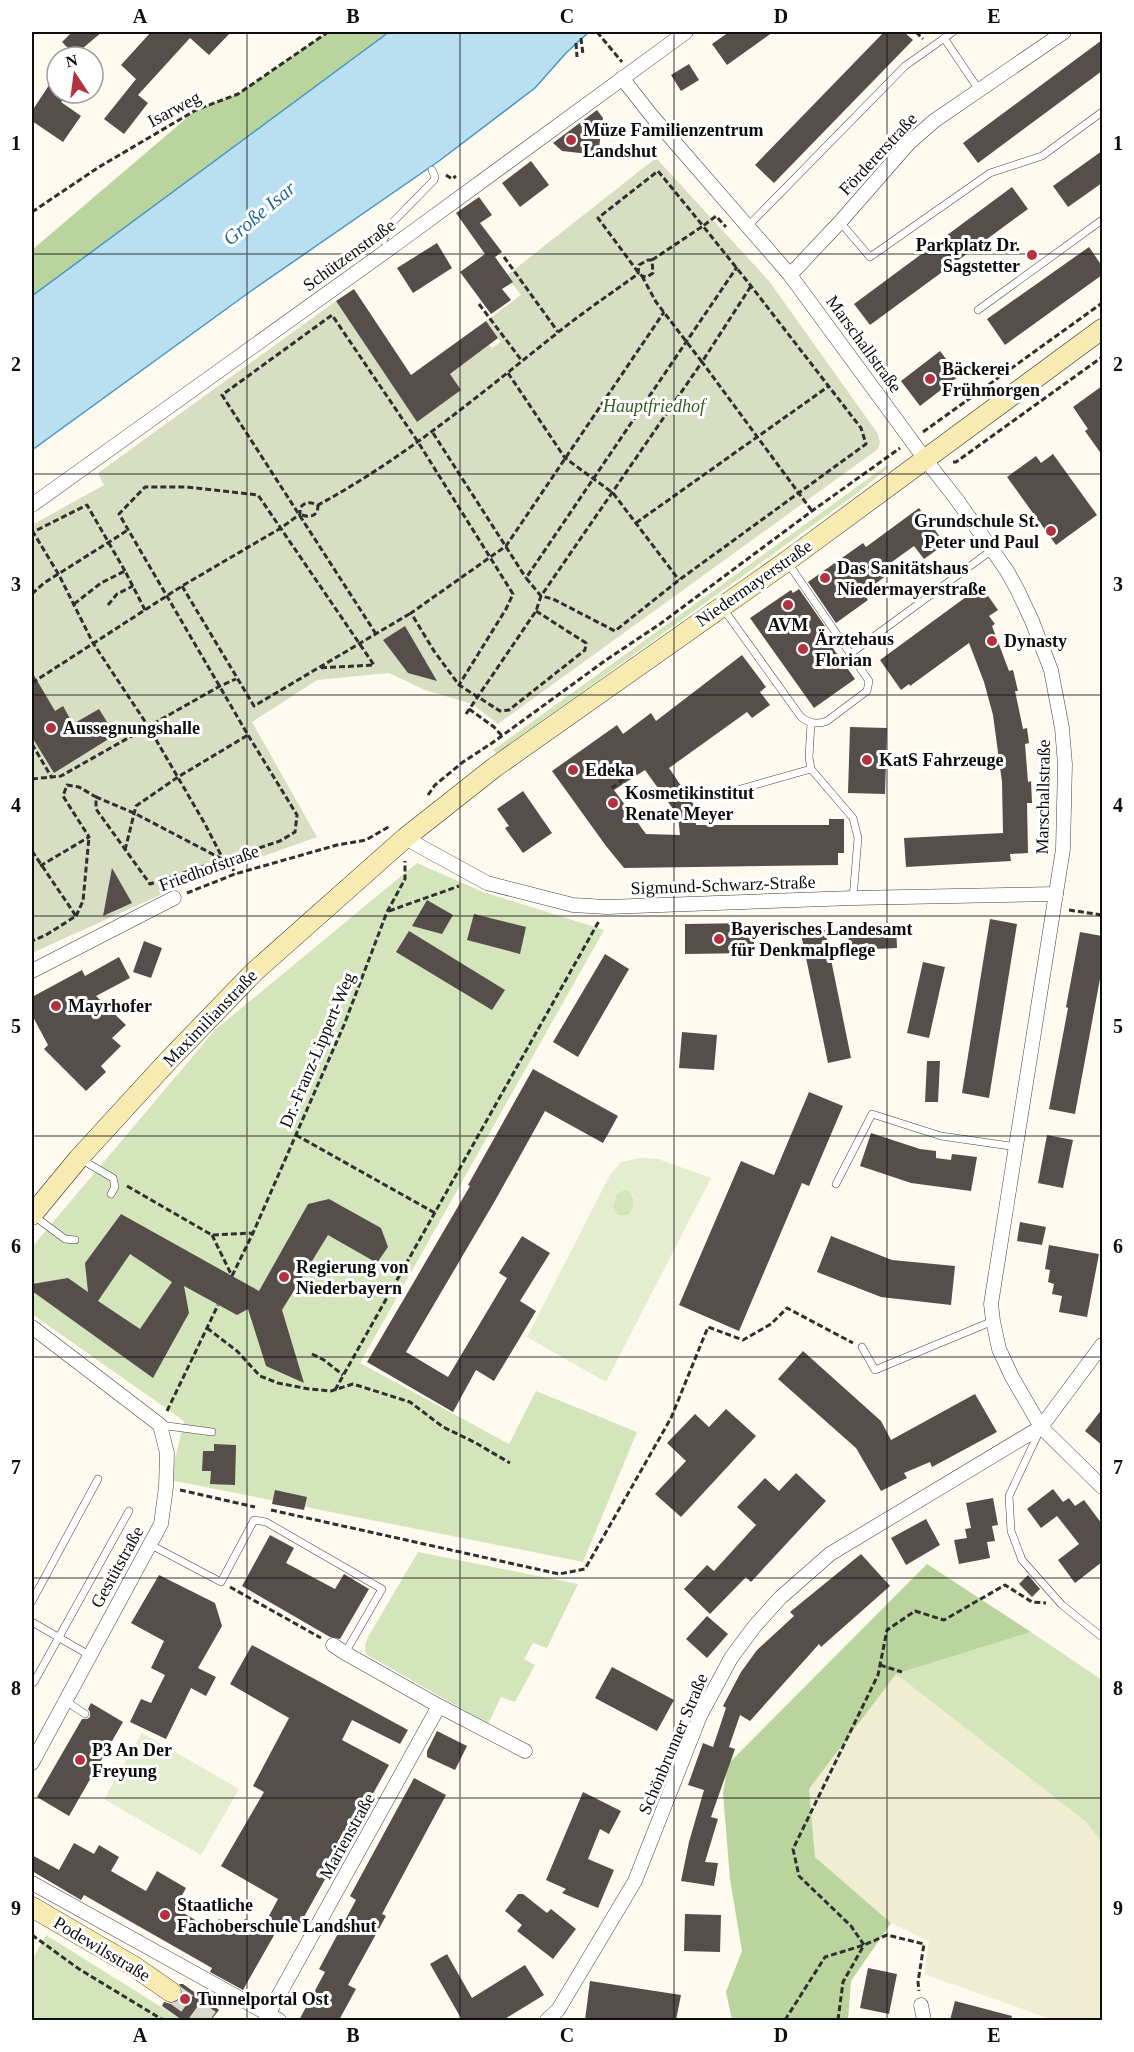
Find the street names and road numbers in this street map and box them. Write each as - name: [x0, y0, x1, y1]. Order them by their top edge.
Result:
- street label: Isarweg: [144, 87, 204, 131]
- street label: Fördererstraße: [835, 109, 921, 199]
- street label: Schützenstraße: [299, 215, 399, 295]
- street label: Marschallstraße: [822, 292, 906, 396]
- street label: Niedermayerstraße: [692, 536, 816, 630]
- street label: Marschallstraße: [1032, 739, 1054, 855]
- street label: Friedhofstraße: [156, 841, 262, 895]
- street label: Sigmund-Schwarz-Straße: [630, 872, 816, 898]
- street label: Maximilianstraße: [159, 965, 261, 1071]
- street label: Dr.-Franz-Lippert-Weg: [275, 969, 359, 1131]
- street label: Gestütstraße: [86, 1523, 148, 1611]
- street label: Schönbrunner Straße: [634, 1670, 712, 1818]
- street label: Marienstraße: [315, 1790, 379, 1882]
- street label: Podewilsstraße: [50, 1912, 154, 1986]

